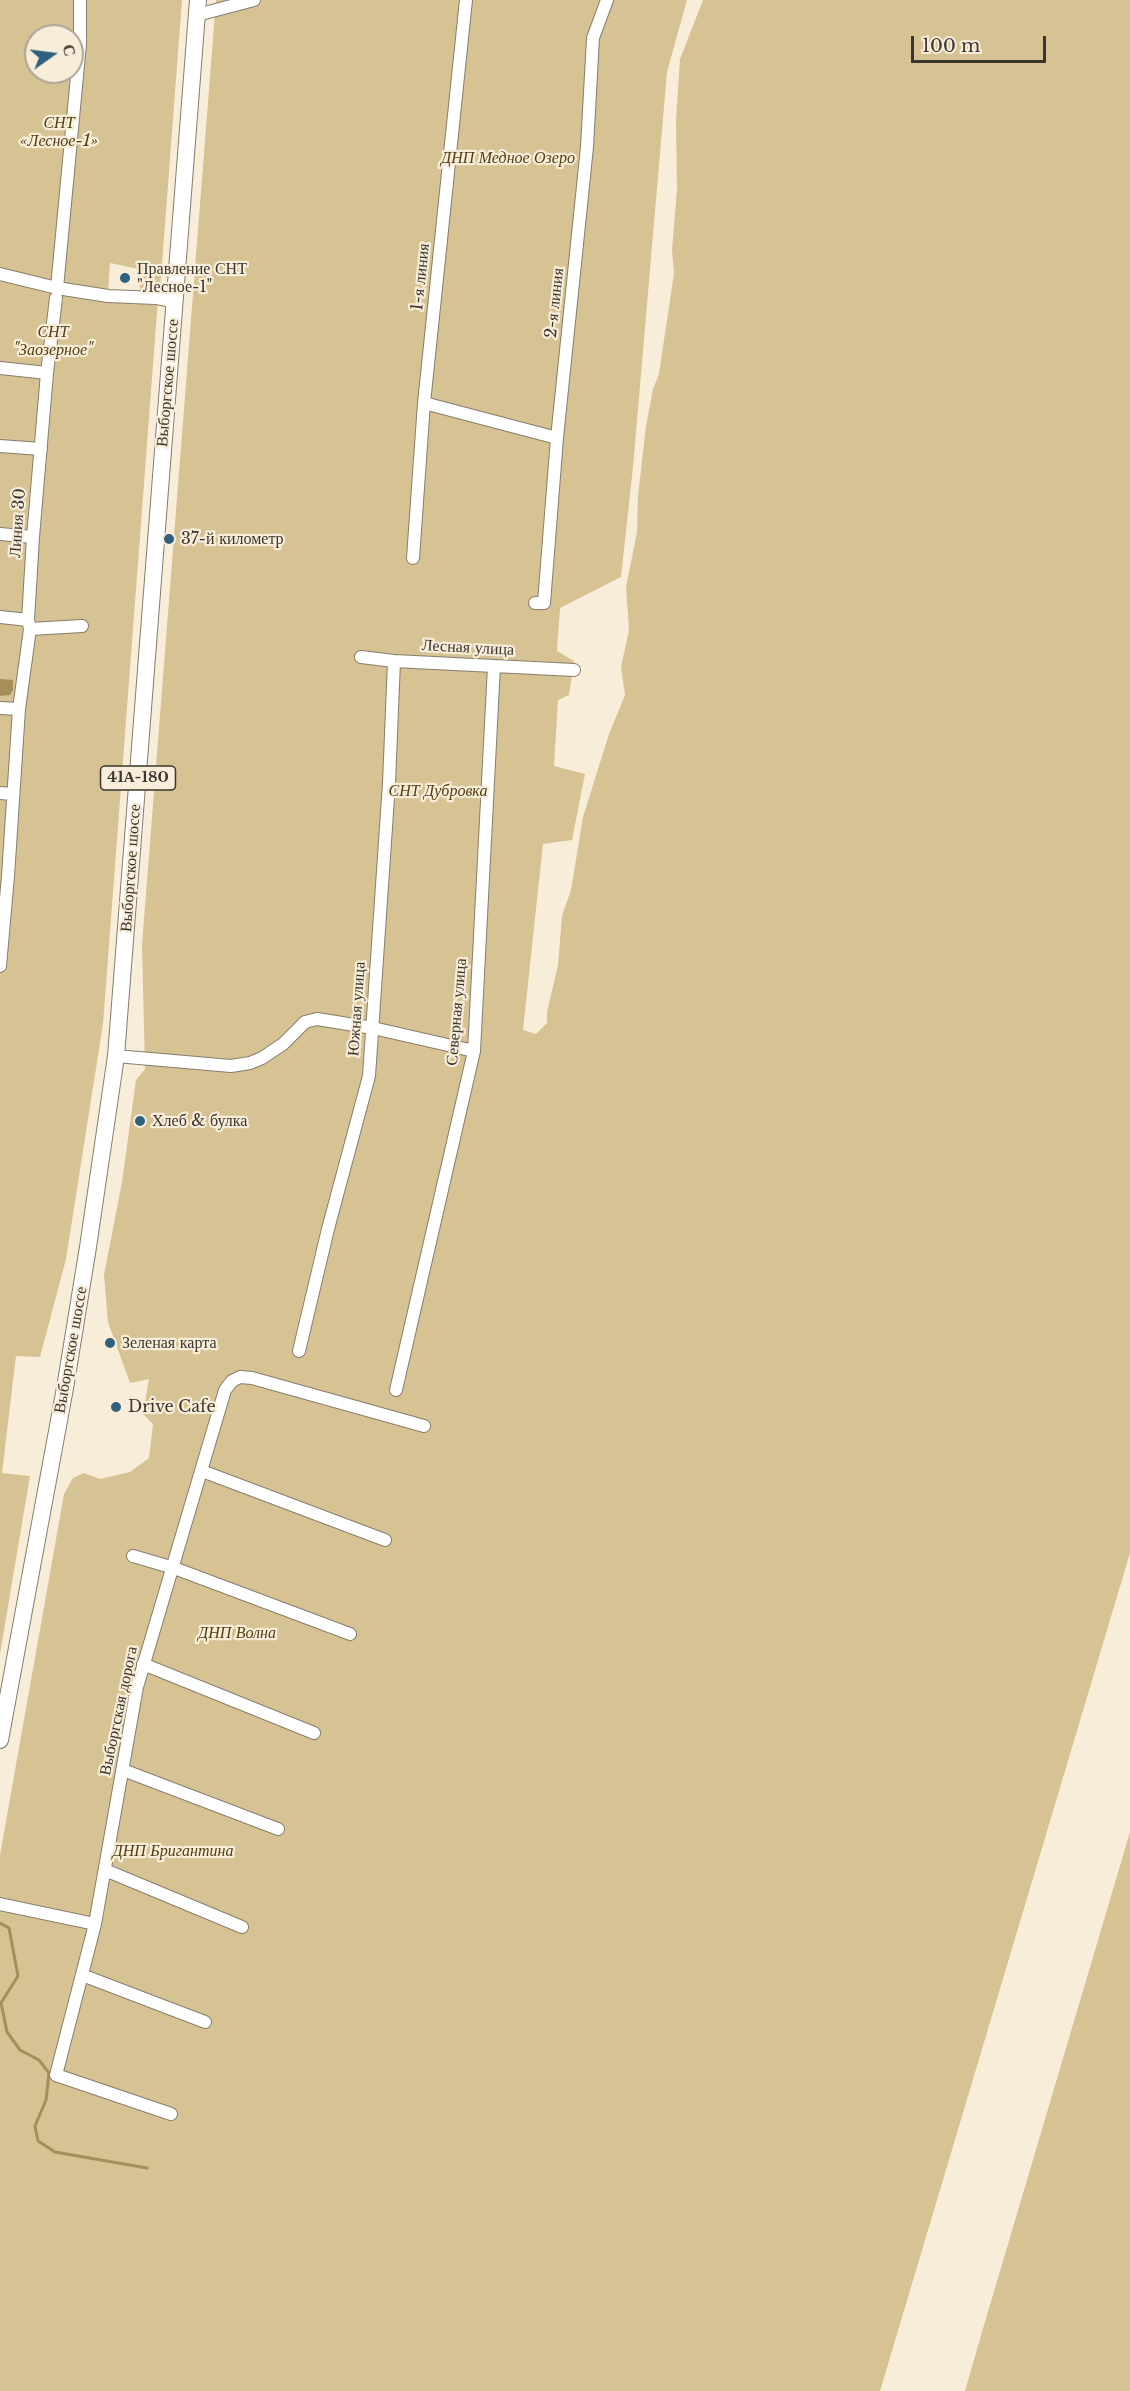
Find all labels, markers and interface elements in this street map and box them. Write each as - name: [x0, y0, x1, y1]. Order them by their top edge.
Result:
- north arrow: [24, 24, 84, 84]
- scale bar: [914, 24, 1049, 62]
- text: 100 m: [922, 35, 980, 57]
- text: С: [58, 42, 81, 58]
- park label: СНТ «Лесное-1»: [20, 113, 98, 151]
- park label: ДНП Медное Озеро: [441, 148, 575, 168]
- street label: 1-я линия: [408, 242, 434, 312]
- place label: Правление СНТ "Лесное-1": [137, 259, 247, 297]
- street label: 2-я линия: [542, 267, 568, 339]
- marker: Правление СНТ "Лесное-1": [118, 271, 132, 285]
- street label: Выборгское шоссе: [153, 318, 183, 448]
- park label: СНТ "Заозерное": [13, 322, 93, 360]
- street label: Линия 30: [6, 488, 30, 558]
- place label: 37-й километр: [181, 529, 284, 549]
- marker: 37-й километр: [162, 532, 176, 546]
- street label: Лесная улица: [421, 636, 515, 660]
- road number: 41А-180: [100, 766, 176, 790]
- park label: СНТ Дубровка: [389, 781, 487, 801]
- street label: Выборгское шоссе: [117, 803, 145, 933]
- street label: Северная улица: [443, 958, 471, 1066]
- street label: Южная улица: [344, 961, 370, 1057]
- place label: Хлеб & булка: [152, 1111, 247, 1131]
- marker: Хлеб & булка: [133, 1114, 147, 1128]
- street label: Выборгское шоссе: [50, 1285, 92, 1415]
- place label: Зеленая карта: [122, 1333, 217, 1353]
- marker: Зеленая карта: [103, 1336, 117, 1350]
- place label: Drive Cafe: [128, 1397, 216, 1417]
- marker: Drive Cafe: [109, 1400, 123, 1414]
- park label: ДНП Волна: [198, 1623, 276, 1643]
- street label: Выборгская дорога: [96, 1645, 142, 1777]
- park label: ДНП Бригантина: [113, 1841, 233, 1861]

